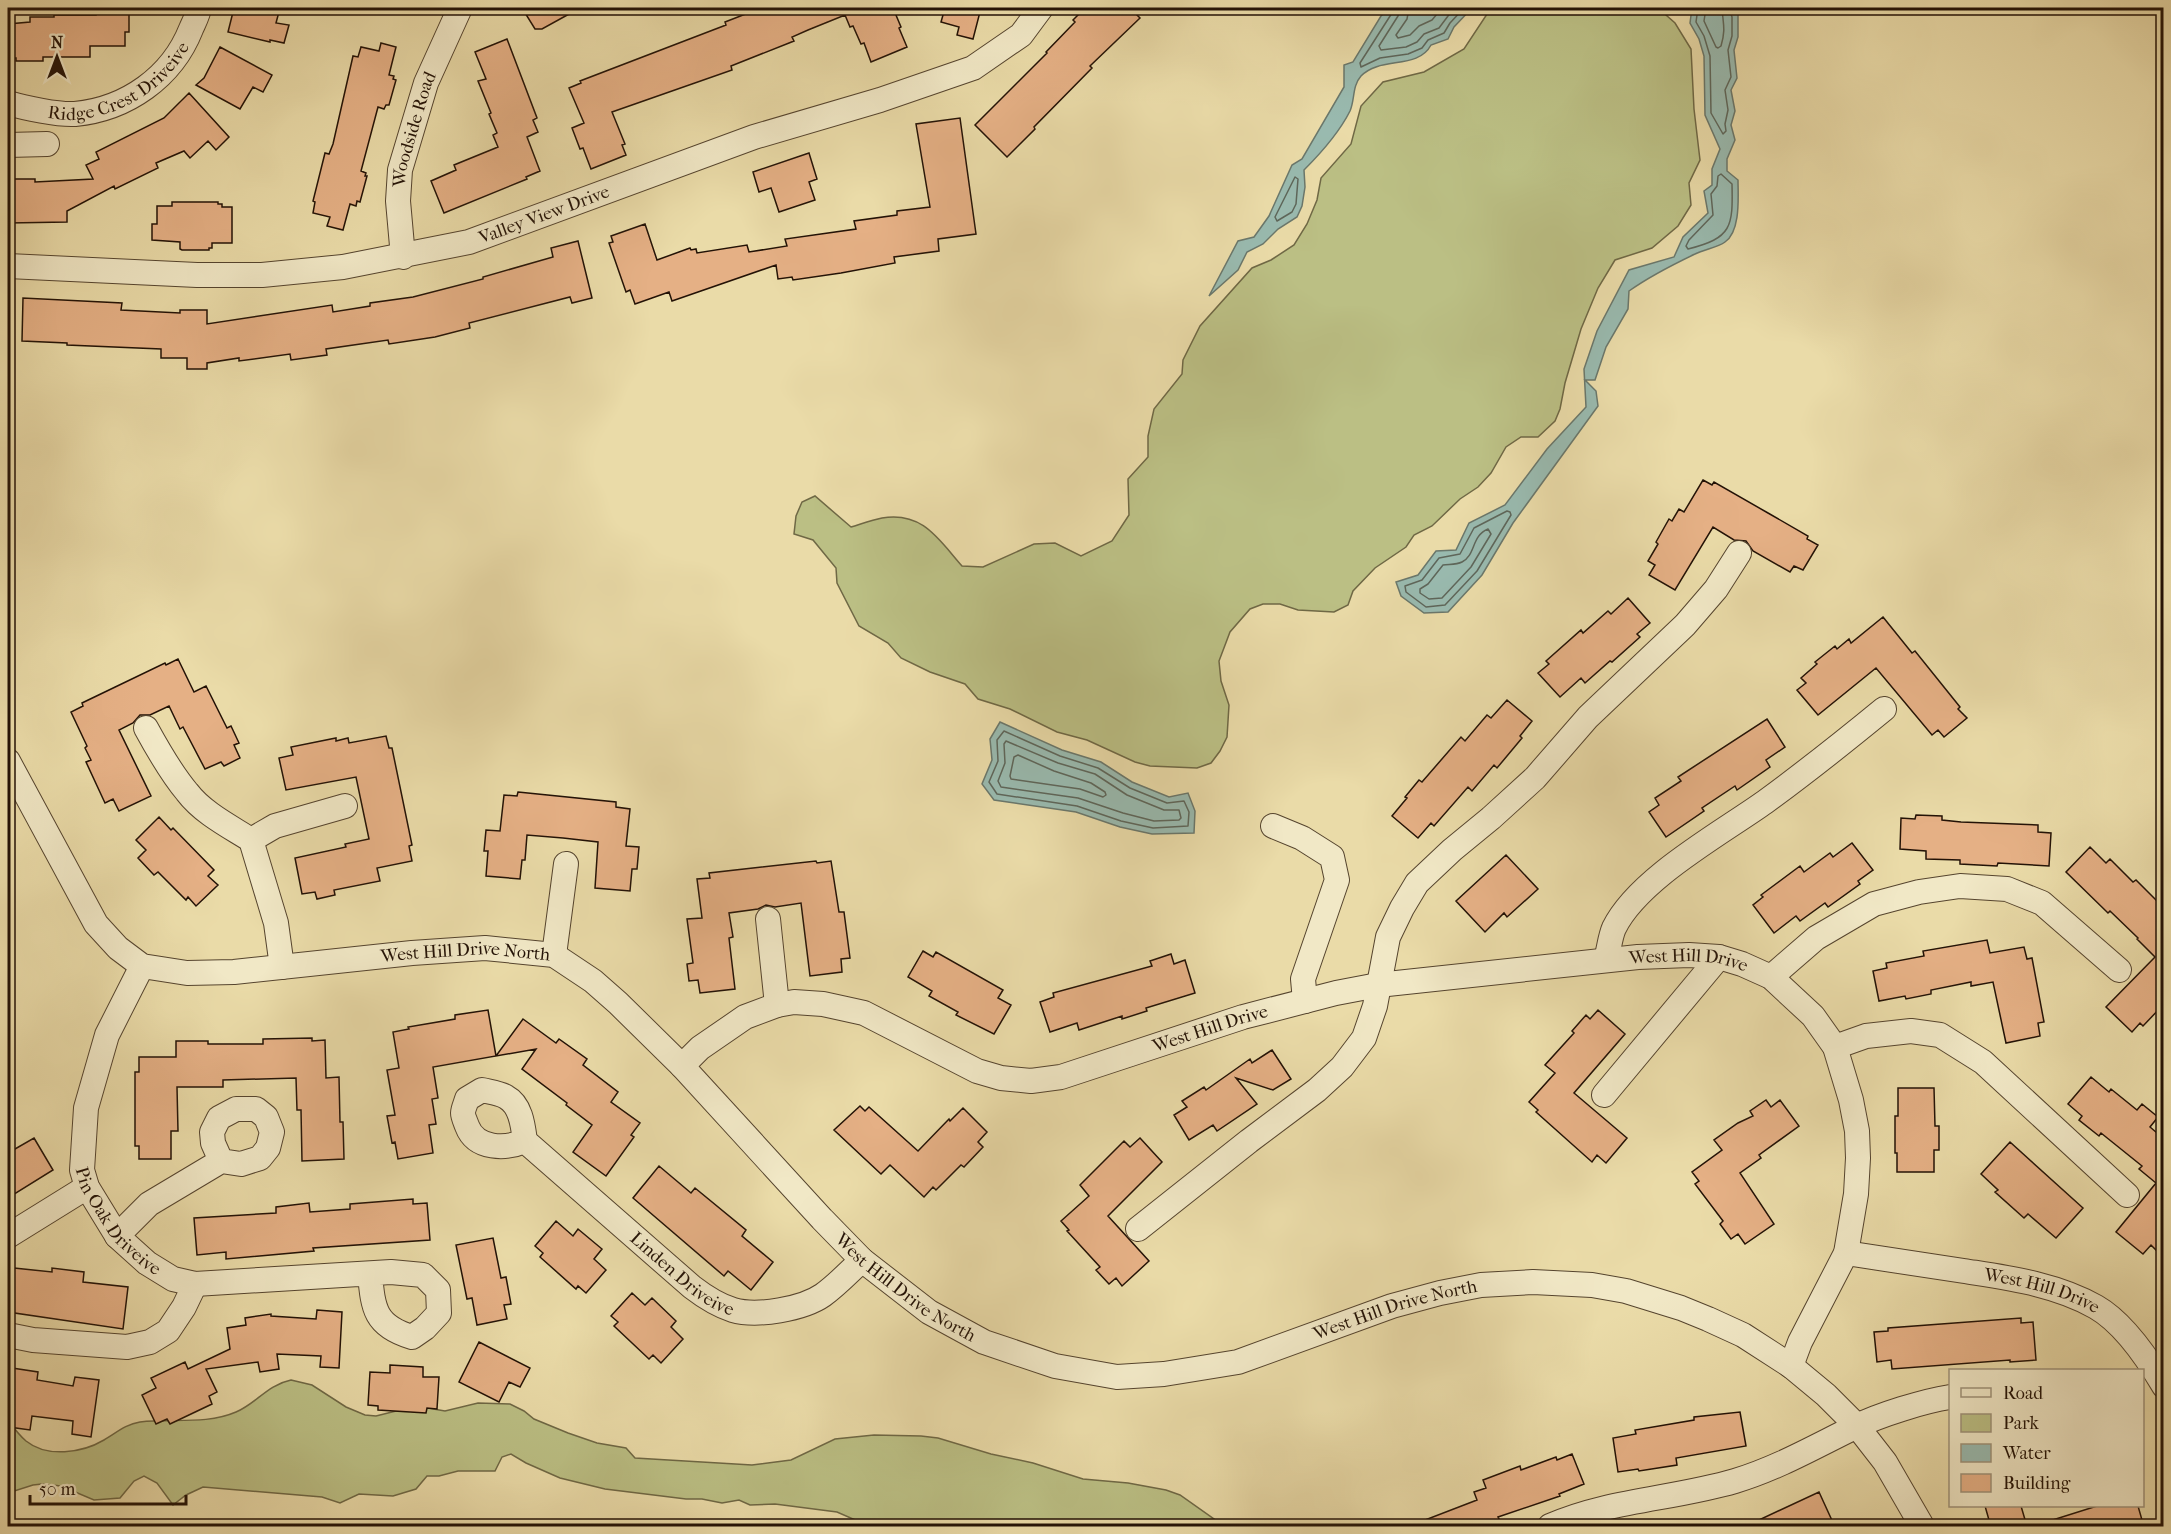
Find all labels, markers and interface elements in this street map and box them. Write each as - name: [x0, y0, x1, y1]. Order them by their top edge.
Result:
- north arrow: [27, 27, 87, 87]
- text: N: [51, 33, 64, 52]
- street label: Ridge Crest Driveive: [47, 38, 194, 125]
- street label: Woodside Road: [389, 68, 441, 189]
- street label: Valley View Drive: [475, 181, 613, 249]
- street label: West Hill Drive North: [379, 938, 551, 967]
- street label: West Hill Drive: [1627, 945, 1751, 976]
- street label: West Hill Drive: [1149, 1001, 1270, 1057]
- street label: Pin Oak Driveive: [71, 1164, 165, 1280]
- street label: Linden Driveive: [626, 1228, 737, 1321]
- street label: West Hill Drive North: [830, 1228, 979, 1346]
- street label: West Hill Drive: [1982, 1264, 2104, 1318]
- street label: West Hill Drive North: [1310, 1276, 1479, 1345]
- legend: [1949, 1369, 2144, 1507]
- text: Road: [2003, 1383, 2043, 1404]
- text: Park: [2003, 1413, 2040, 1434]
- text: Water: [2002, 1443, 2051, 1464]
- scale bar: [30, 1468, 186, 1506]
- text: Building: [2003, 1473, 2071, 1494]
- text: 50 m: [39, 1479, 76, 1500]

